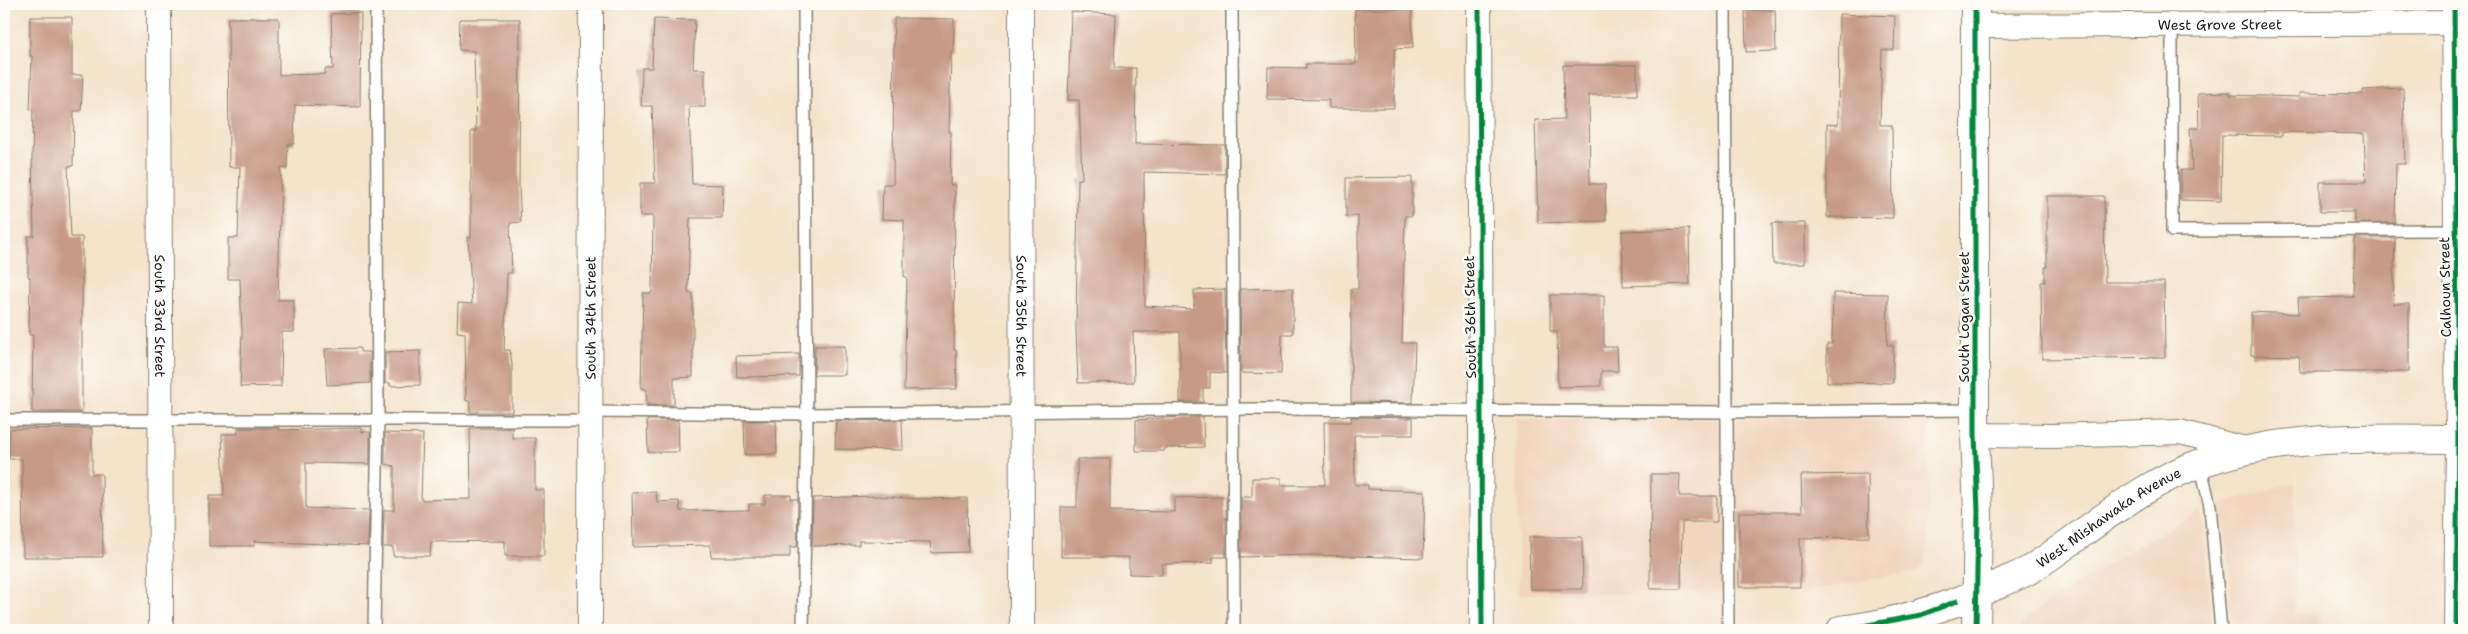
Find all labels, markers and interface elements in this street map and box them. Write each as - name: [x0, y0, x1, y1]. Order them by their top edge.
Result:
- street label: West Grove Street: [2158, 15, 2282, 34]
- street label: Calhoun Street: [2435, 236, 2455, 338]
- street label: South Logan Street: [1955, 251, 1973, 383]
- street label: South 33rd Street: [151, 255, 169, 377]
- street label: South 35th Street: [1012, 255, 1031, 377]
- street label: South 36th Street: [1460, 255, 1480, 379]
- street label: South 34th Street: [581, 256, 600, 380]
- street label: West Mishawaka Avenue: [2033, 463, 2184, 572]

